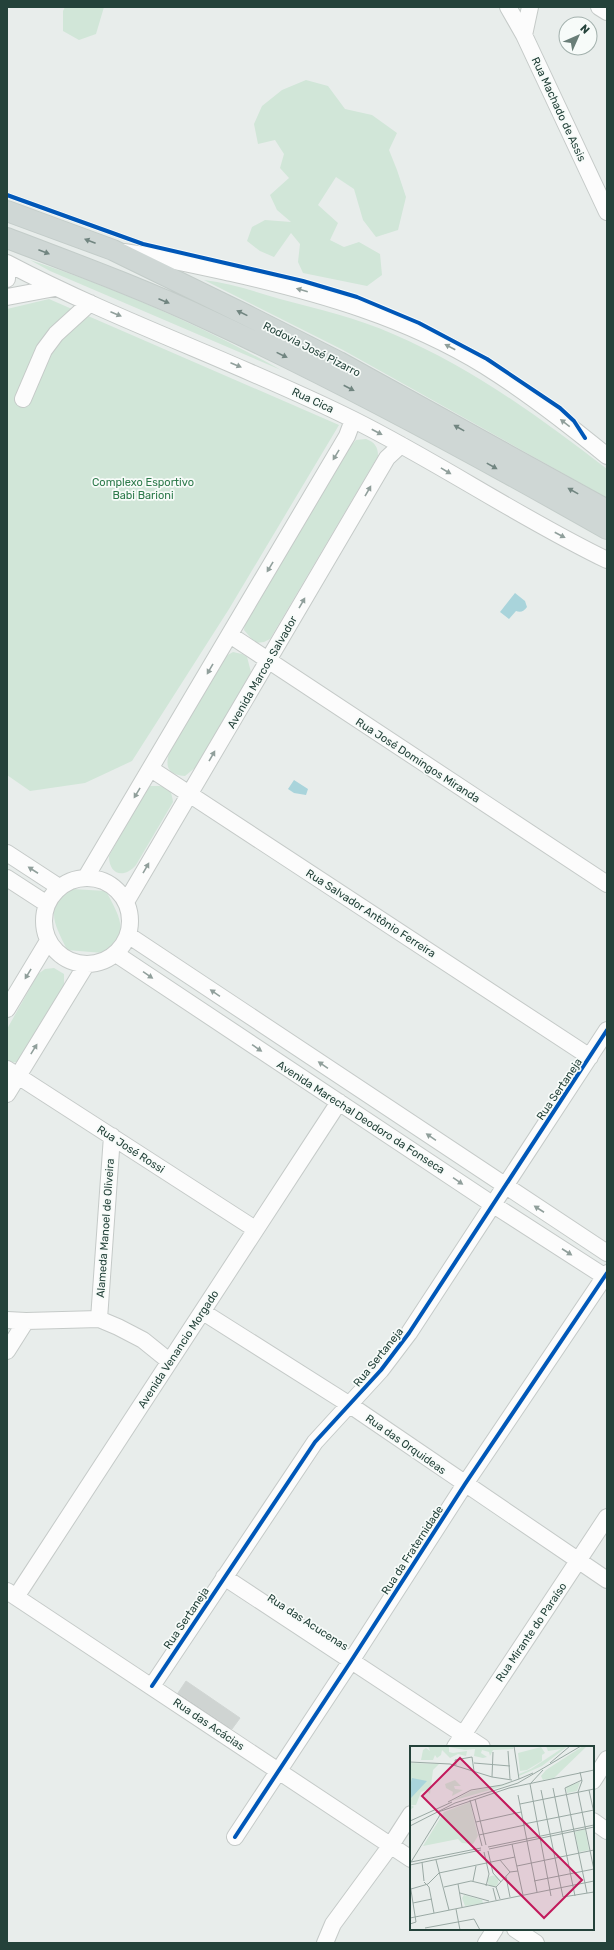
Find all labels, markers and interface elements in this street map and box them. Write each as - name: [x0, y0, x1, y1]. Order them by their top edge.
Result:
- north arrow: [558, 16, 598, 56]
- text: N: [577, 22, 592, 37]
- street label: Rua Machado de Assis: [529, 55, 589, 164]
- one-way arrow: [83, 238, 95, 244]
- one-way arrow: [38, 249, 50, 255]
- one-way arrow: [295, 287, 307, 293]
- one-way arrow: [158, 298, 170, 304]
- one-way arrow: [236, 310, 247, 316]
- one-way arrow: [111, 312, 123, 318]
- street label: Rodovia José Pizarro: [261, 319, 363, 380]
- one-way arrow: [444, 344, 456, 351]
- one-way arrow: [276, 352, 288, 358]
- one-way arrow: [230, 362, 241, 368]
- street label: Rua Cica: [290, 385, 336, 416]
- one-way arrow: [343, 385, 355, 391]
- one-way arrow: [560, 419, 571, 427]
- one-way arrow: [453, 425, 465, 431]
- one-way arrow: [371, 429, 383, 435]
- one-way arrow: [333, 449, 340, 461]
- one-way arrow: [487, 463, 498, 470]
- one-way arrow: [440, 468, 452, 475]
- park label: Complexo Esportivo Babi Barioni: [92, 476, 194, 502]
- one-way arrow: [364, 485, 371, 497]
- one-way arrow: [567, 488, 579, 495]
- one-way arrow: [554, 532, 566, 539]
- one-way arrow: [267, 561, 274, 572]
- one-way arrow: [298, 597, 305, 609]
- street label: Avenida Marcos Salvador: [225, 613, 300, 731]
- one-way arrow: [206, 664, 214, 674]
- street label: Rua José Domingos Miranda: [353, 715, 482, 805]
- one-way arrow: [208, 751, 216, 761]
- one-way arrow: [133, 787, 140, 799]
- one-way arrow: [143, 862, 150, 874]
- one-way arrow: [28, 866, 38, 874]
- street label: Rua Salvador Antônio Ferreira: [303, 867, 438, 960]
- one-way arrow: [24, 969, 32, 979]
- one-way arrow: [143, 972, 154, 979]
- one-way arrow: [209, 989, 220, 997]
- one-way arrow: [31, 1043, 38, 1055]
- one-way arrow: [251, 1044, 262, 1051]
- street label: Rua Sertaneja: [534, 1056, 585, 1123]
- street label: Avenida Marechal Deodoro da Fonseca: [274, 1058, 447, 1177]
- one-way arrow: [318, 1061, 328, 1069]
- street label: Rua José Rossi: [95, 1123, 167, 1176]
- one-way arrow: [425, 1134, 437, 1141]
- street label: Alameda Manoel de Oliveira: [94, 1158, 117, 1298]
- one-way arrow: [453, 1177, 464, 1185]
- one-way arrow: [534, 1205, 544, 1213]
- one-way arrow: [561, 1249, 573, 1256]
- street label: Avenida Venancio Morgado: [135, 1288, 221, 1411]
- street label: Rua Sertaneja: [351, 1325, 406, 1389]
- street label: Rua das Orquideas: [363, 1412, 449, 1477]
- street label: Rua da Fraternidade: [379, 1503, 446, 1597]
- street label: Rua Mirante do Paraíso: [493, 1580, 570, 1685]
- street label: Rua Sertaneja: [161, 1585, 212, 1652]
- street label: Rua das Acucenas: [265, 1591, 351, 1654]
- street label: Rua das Acácias: [171, 1696, 247, 1753]
- inset map: [410, 1746, 594, 1930]

